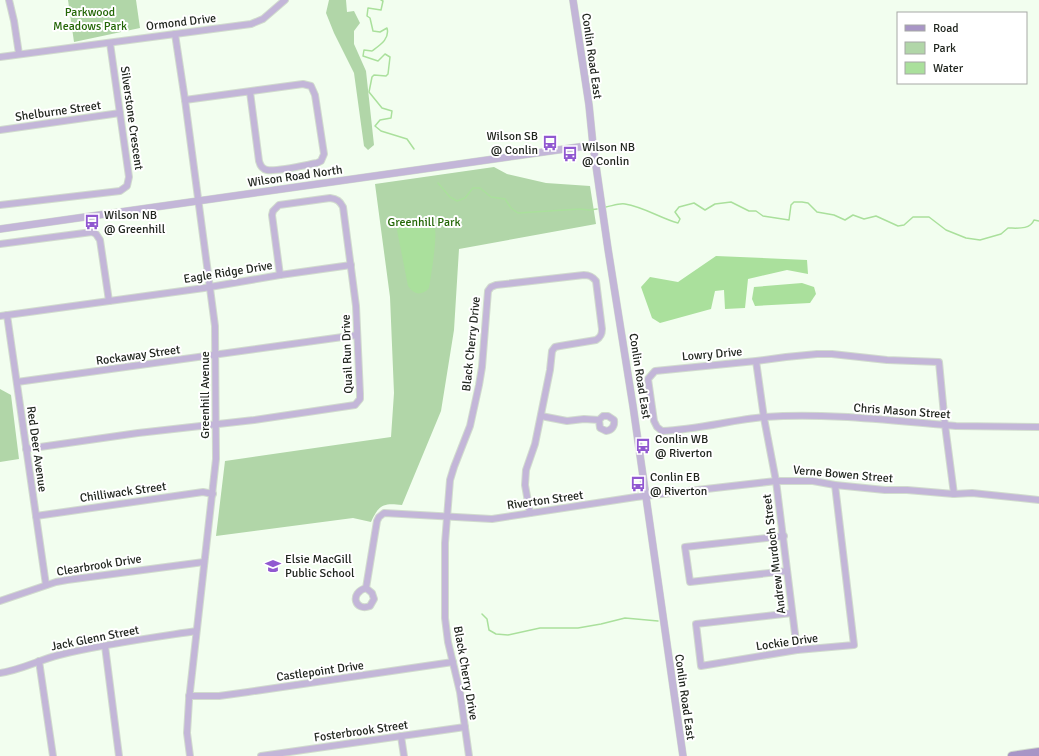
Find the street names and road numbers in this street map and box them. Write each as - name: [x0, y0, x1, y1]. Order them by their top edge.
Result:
- street label: Ormond Drive: [145, 11, 217, 34]
- street label: Conlin Road East: [578, 12, 605, 100]
- street label: Silverstone Crescent: [117, 65, 146, 171]
- street label: Shelburne Street: [14, 98, 102, 125]
- street label: Wilson Road North: [247, 162, 344, 191]
- street label: Eagle Ridge Drive: [183, 258, 274, 287]
- street label: Black Cherry Drive: [459, 296, 484, 392]
- street label: Quail Run Drive: [339, 314, 356, 394]
- street label: Conlin Road East: [625, 332, 654, 420]
- street label: Rockaway Street: [95, 342, 181, 369]
- street label: Lowry Drive: [681, 344, 743, 365]
- street label: Greenhill Avenue: [198, 351, 213, 439]
- street label: Chris Mason Street: [853, 401, 951, 422]
- street label: Red Deer Avenue: [23, 405, 50, 493]
- street label: Verne Bowen Street: [792, 463, 894, 486]
- street label: Chilliwack Street: [79, 479, 167, 506]
- street label: Riverton Street: [506, 488, 584, 513]
- street label: Andrew Murdoch Street: [760, 493, 789, 615]
- street label: Clearbrook Drive: [56, 551, 143, 580]
- street label: Jack Glenn Street: [50, 623, 140, 654]
- street label: Black Cherry Drive: [450, 625, 481, 721]
- street label: Lockie Drive: [755, 631, 819, 654]
- street label: Conlin Road East: [671, 653, 698, 741]
- street label: Castlepoint Drive: [275, 658, 365, 685]
- street label: Fosterbrook Street: [313, 717, 409, 746]

